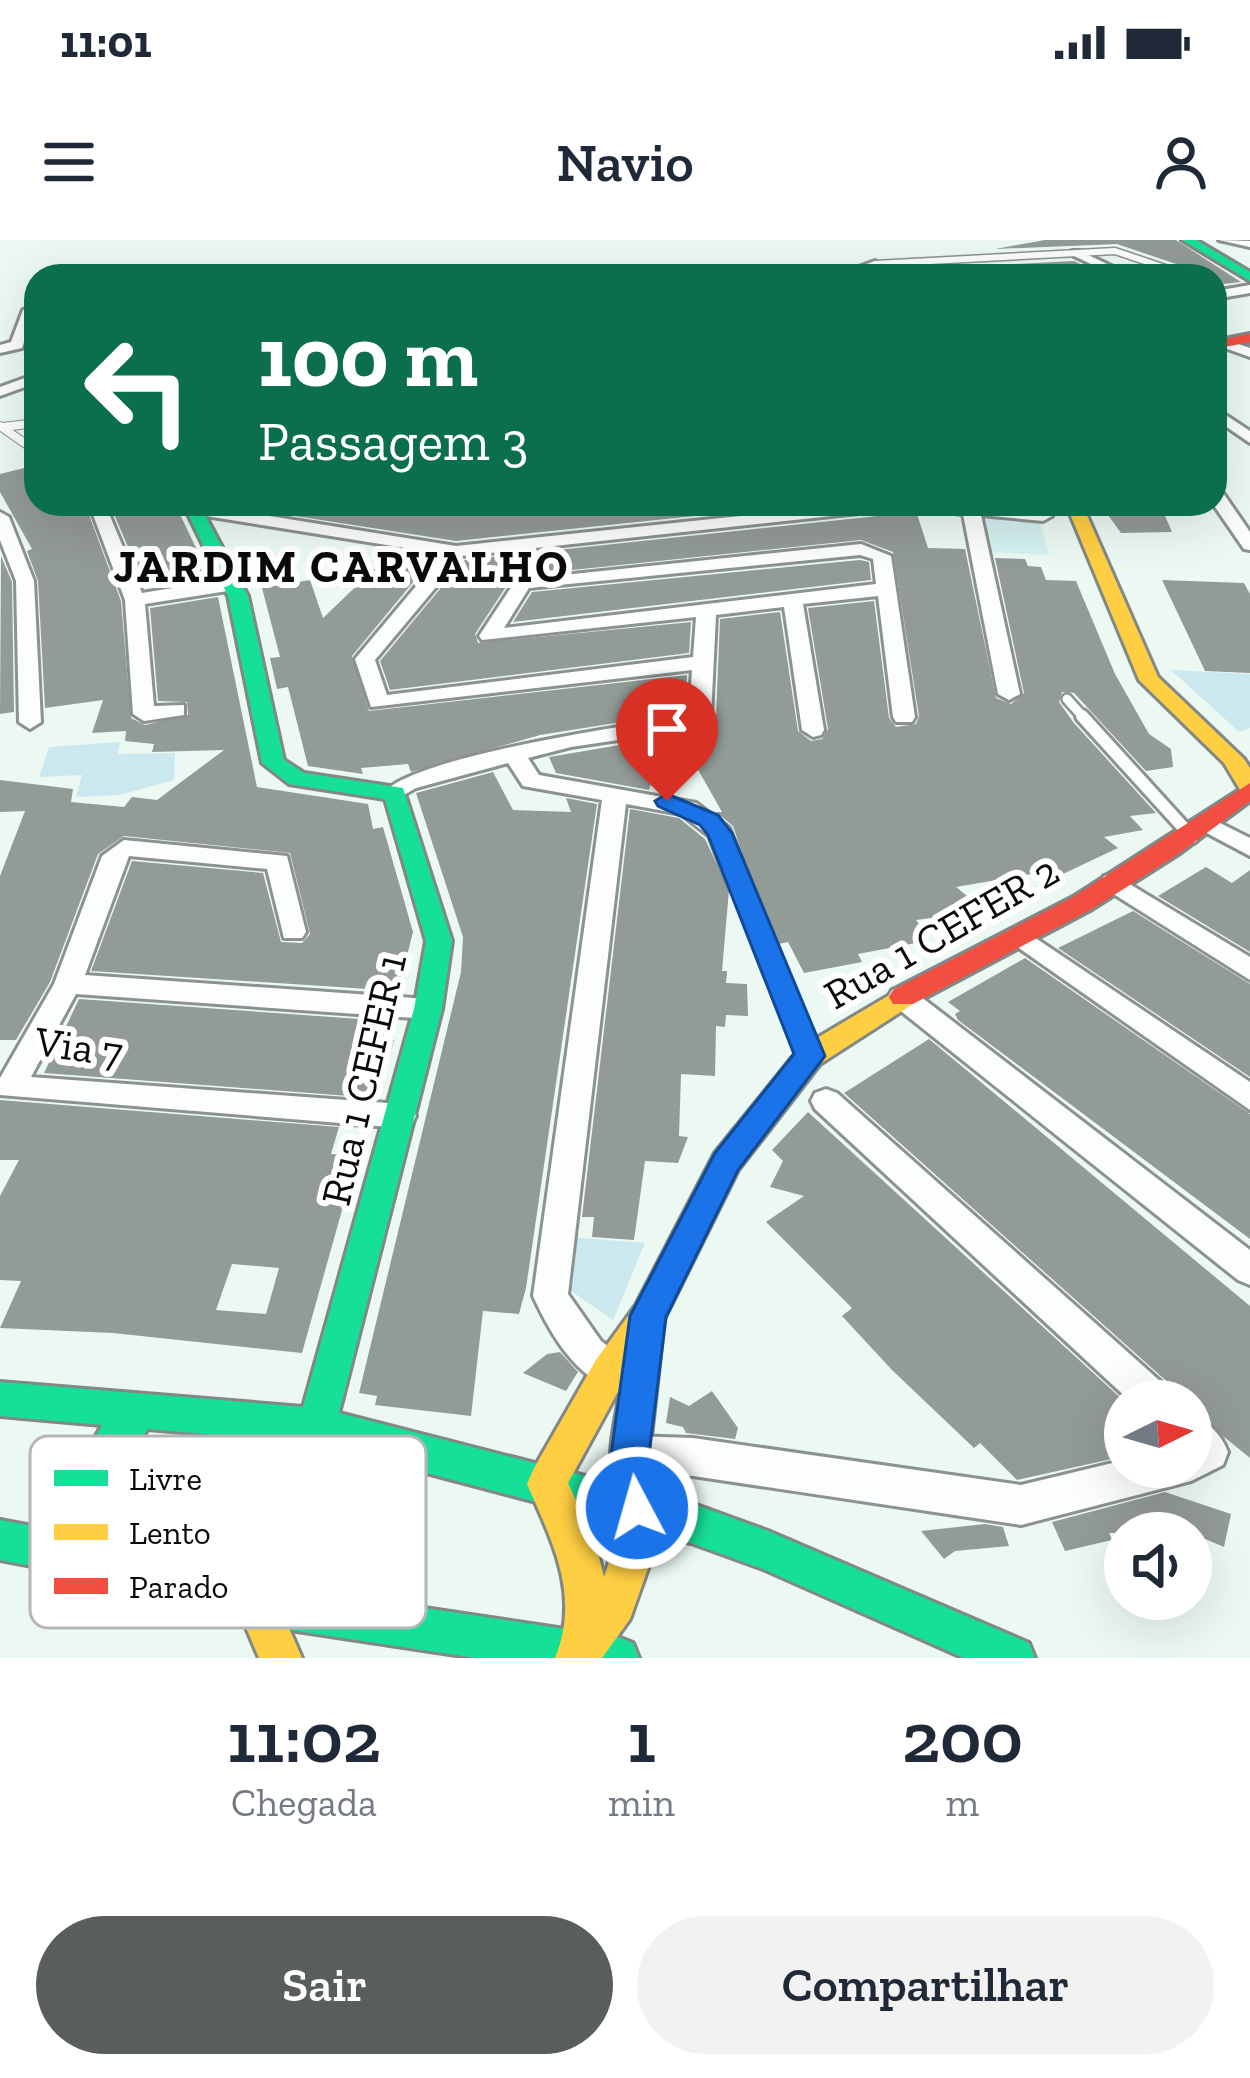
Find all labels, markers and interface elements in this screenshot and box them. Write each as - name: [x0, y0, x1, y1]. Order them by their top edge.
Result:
- text: 11:01: [60, 15, 152, 69]
- icon: menu: [36, 129, 102, 195]
- icon: person: [1148, 129, 1214, 195]
- text: Navio: [557, 130, 693, 195]
- text: 100 m: [258, 307, 478, 408]
- icon: left: [60, 312, 216, 468]
- text: Passagem 3: [258, 409, 528, 474]
- district label: JARDIM CARVALHO: [114, 540, 570, 594]
- pin: [616, 678, 718, 801]
- icon: arrive: [634, 696, 700, 762]
- street label: Rua 1 CEFER 2: [815, 845, 1067, 1020]
- street label: Rua 1 CEFER 1: [310, 948, 417, 1210]
- street label: Via 7: [31, 1015, 126, 1078]
- north arrow: [1104, 1380, 1212, 1488]
- map controls: [1104, 1380, 1212, 1620]
- legend: [30, 1436, 426, 1628]
- position arrow: [574, 1445, 700, 1571]
- text: Livre: [129, 1459, 202, 1498]
- button: sound: [1104, 1512, 1212, 1620]
- text: Lento: [129, 1513, 211, 1552]
- text: Parado: [129, 1567, 229, 1606]
- text: 11:02: [227, 1694, 381, 1780]
- text: 1: [627, 1694, 656, 1780]
- text: 200: [902, 1694, 1023, 1780]
- text: Chegada: [231, 1779, 377, 1826]
- text: min: [608, 1779, 675, 1826]
- text: m: [946, 1779, 979, 1826]
- button: Sair: [36, 1916, 613, 2054]
- button: Compartilhar: [637, 1916, 1214, 2054]

